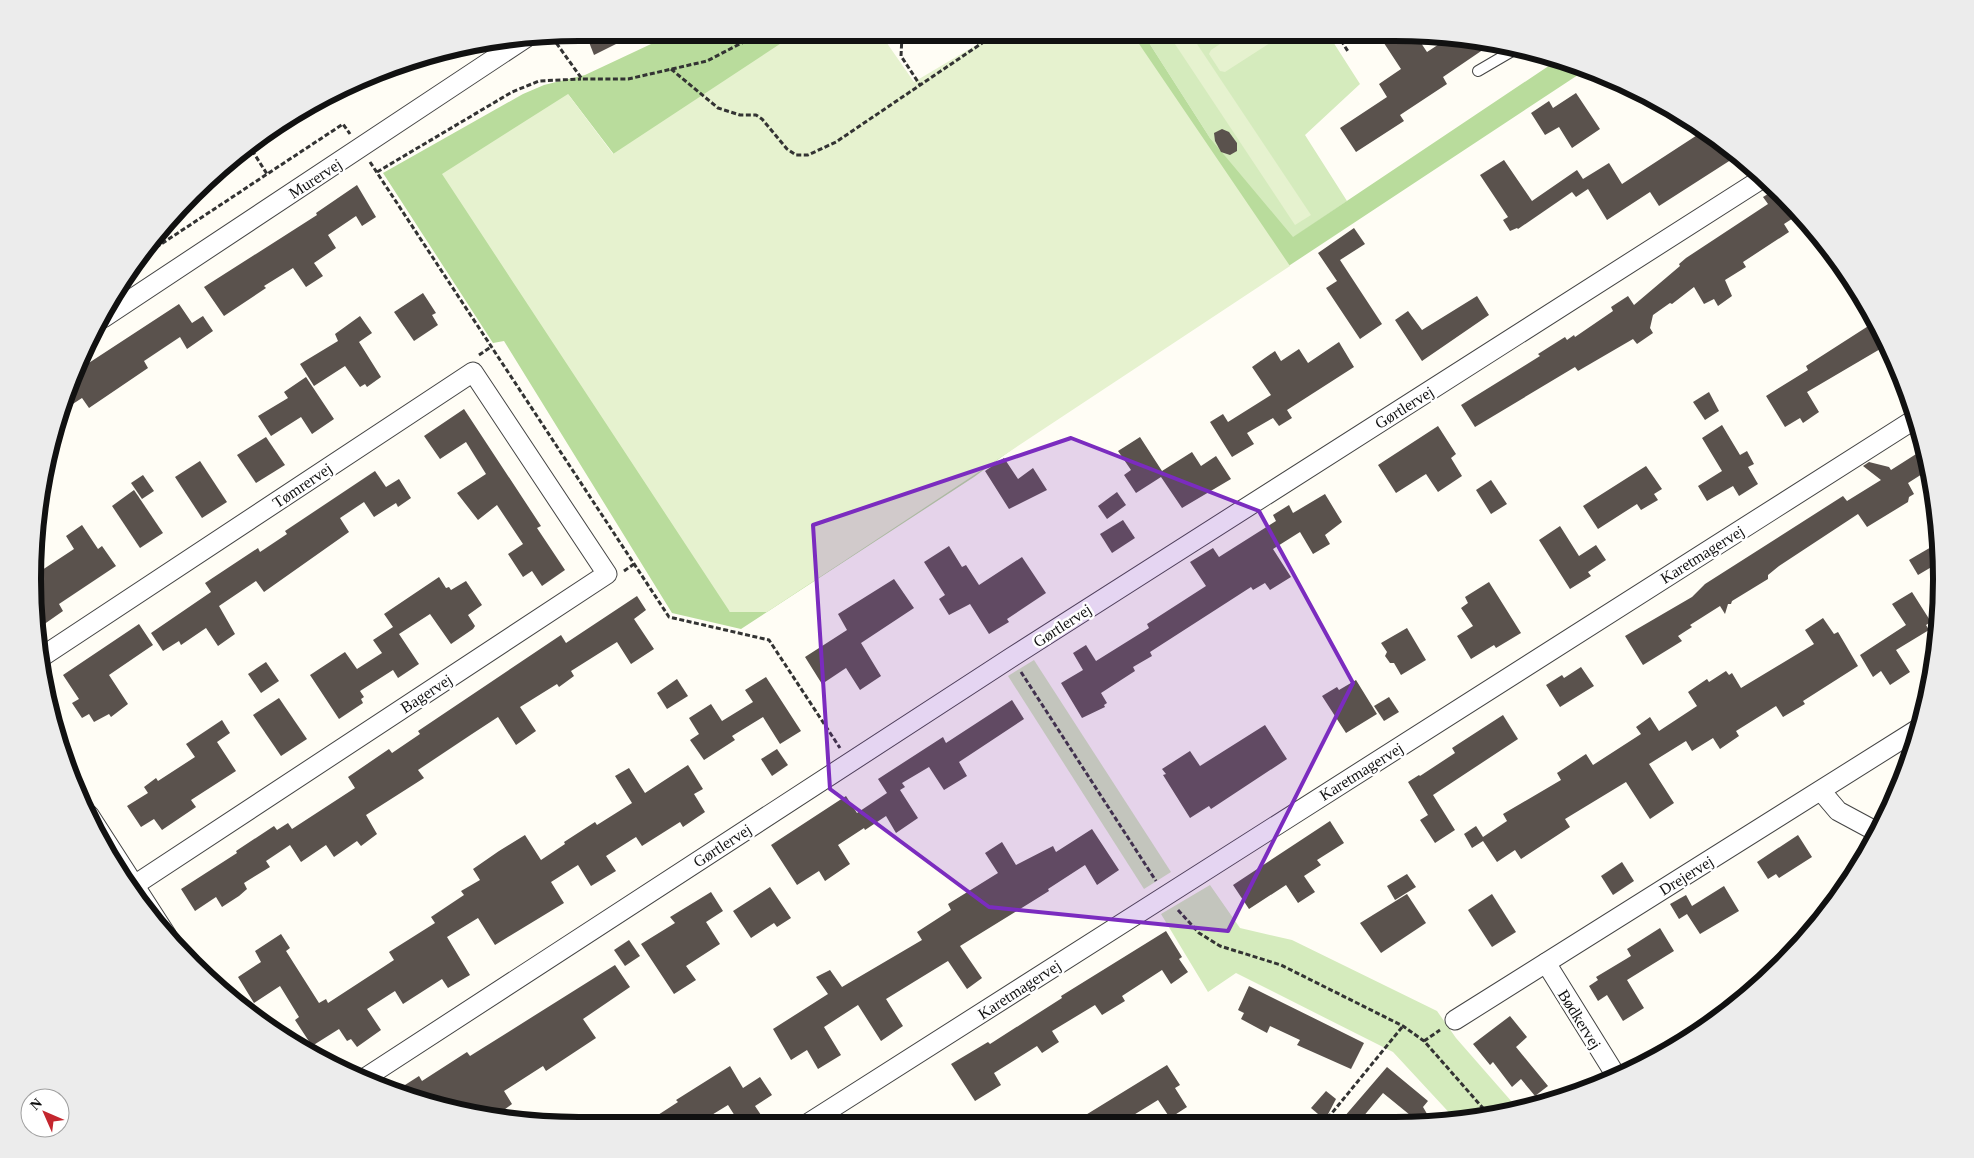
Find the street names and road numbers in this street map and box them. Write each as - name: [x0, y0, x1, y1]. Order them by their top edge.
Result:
- street label: Murervej: [286, 155, 345, 203]
- street label: Gørtlervej: [1372, 383, 1437, 433]
- street label: Tømrervej: [270, 459, 336, 512]
- street label: Karetmagervej: [1657, 522, 1748, 588]
- street label: Gørtlervej: [1030, 600, 1095, 651]
- street label: Bagervej: [397, 671, 456, 717]
- street label: Karetmagervej: [1316, 739, 1407, 805]
- street label: Gørtlervej: [690, 820, 755, 871]
- street label: Drejervej: [1656, 852, 1717, 899]
- street label: Karetmagervej: [975, 956, 1064, 1023]
- street label: Bødkervej: [1554, 986, 1604, 1053]

